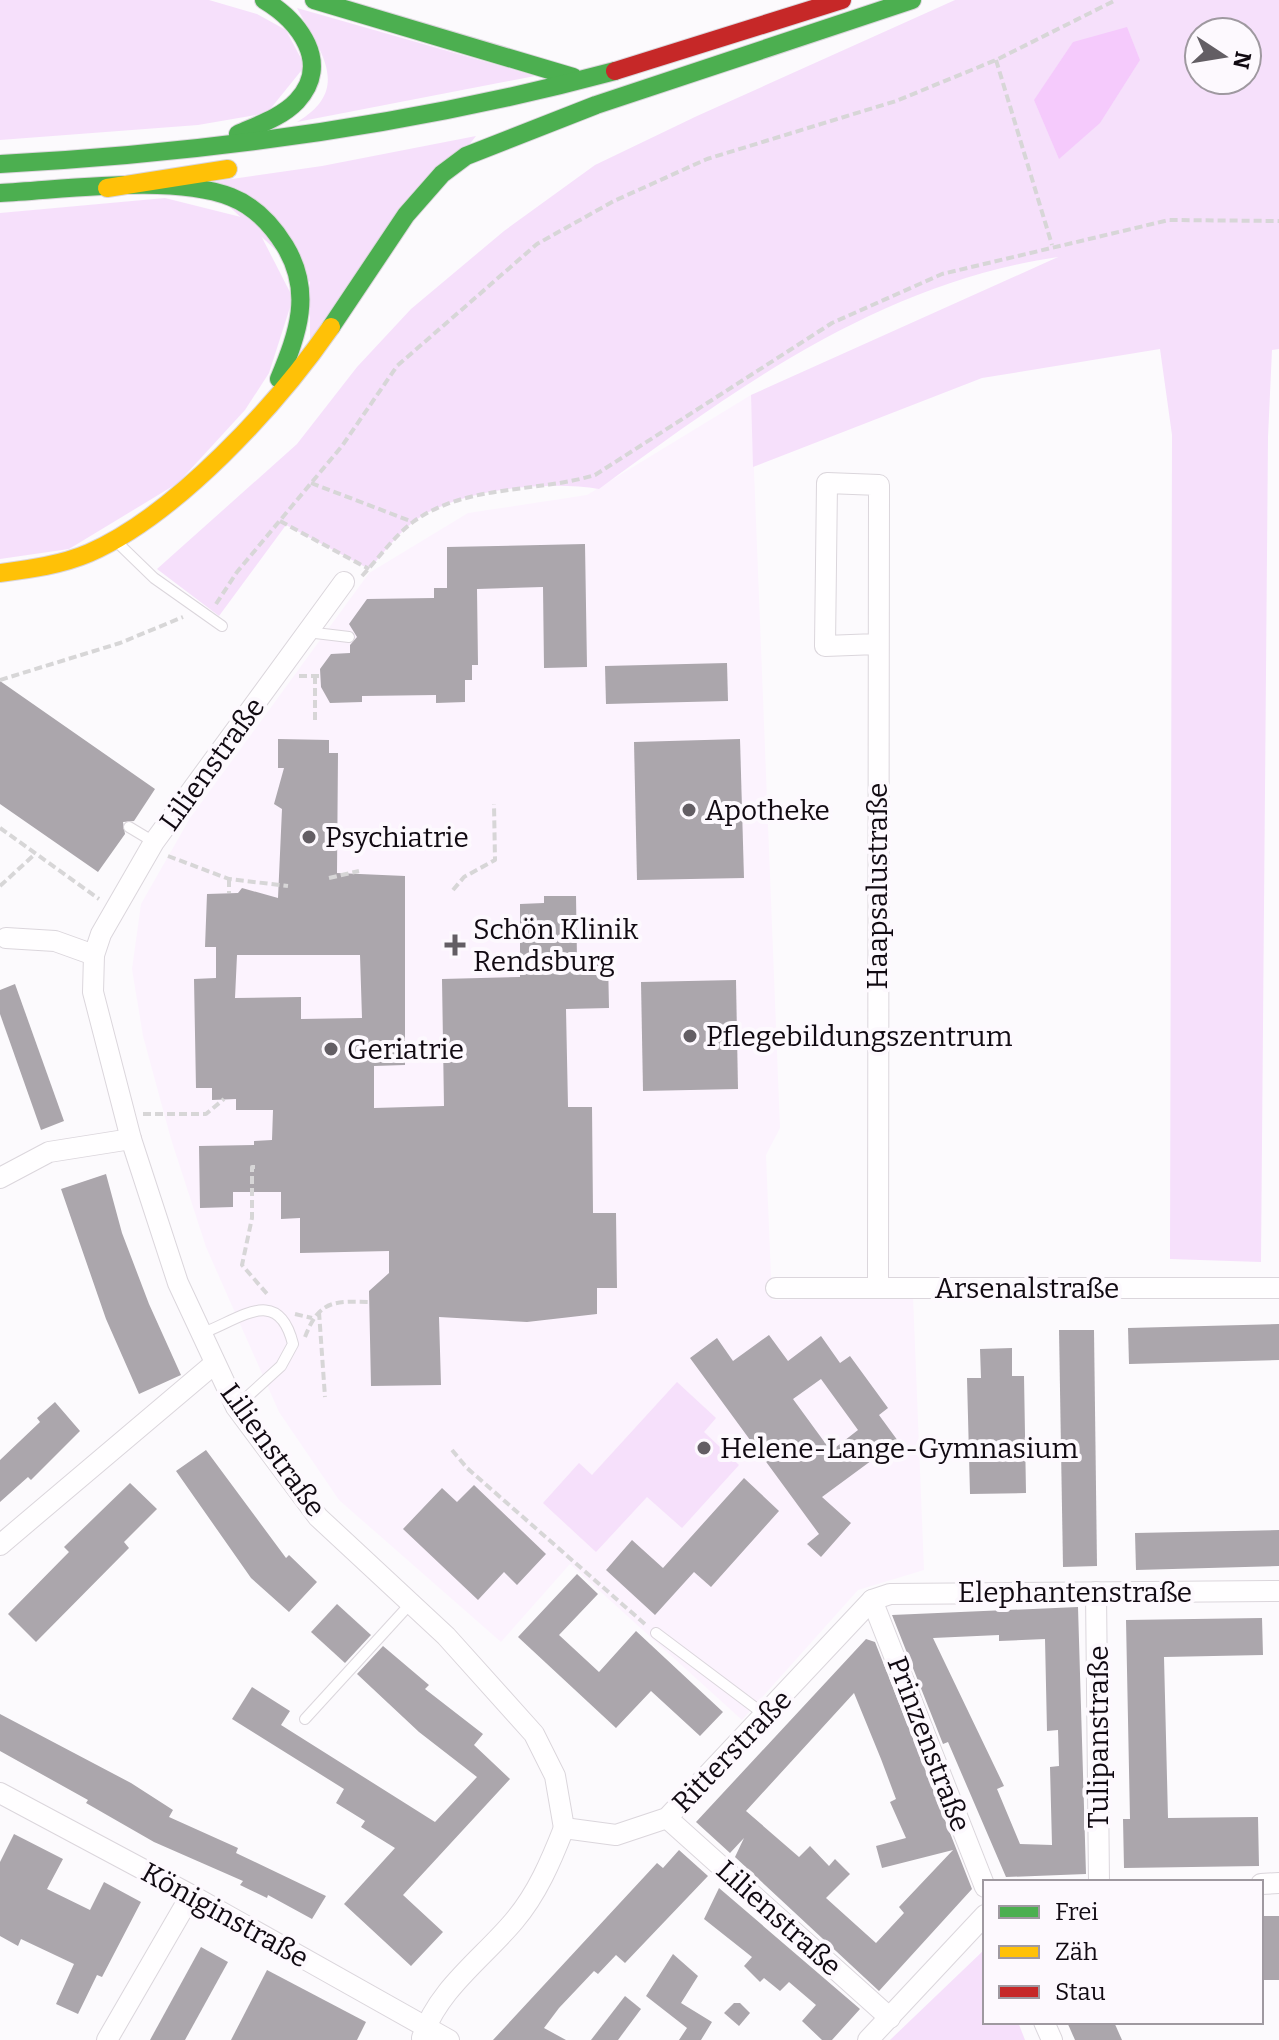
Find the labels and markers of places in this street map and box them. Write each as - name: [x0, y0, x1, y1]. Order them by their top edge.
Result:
- place label: Apotheke: [705, 794, 830, 827]
- marker: Apotheke: [680, 801, 698, 819]
- place label: Psychiatrie: [325, 821, 469, 854]
- marker: Psychiatrie: [300, 828, 318, 846]
- place label: Schön Klinik Rendsburg: [473, 913, 638, 978]
- marker: Schön Klinik Rendsburg: [444, 934, 466, 956]
- place label: Pflegebildungszentrum: [706, 1020, 1013, 1053]
- marker: Pflegebildungszentrum: [681, 1027, 699, 1045]
- place label: Geriatrie: [347, 1033, 464, 1066]
- marker: Geriatrie: [322, 1040, 340, 1058]
- place label: Helene-Lange-Gymnasium: [720, 1432, 1079, 1465]
- marker: Helene-Lange-Gymnasium: [695, 1439, 713, 1457]

